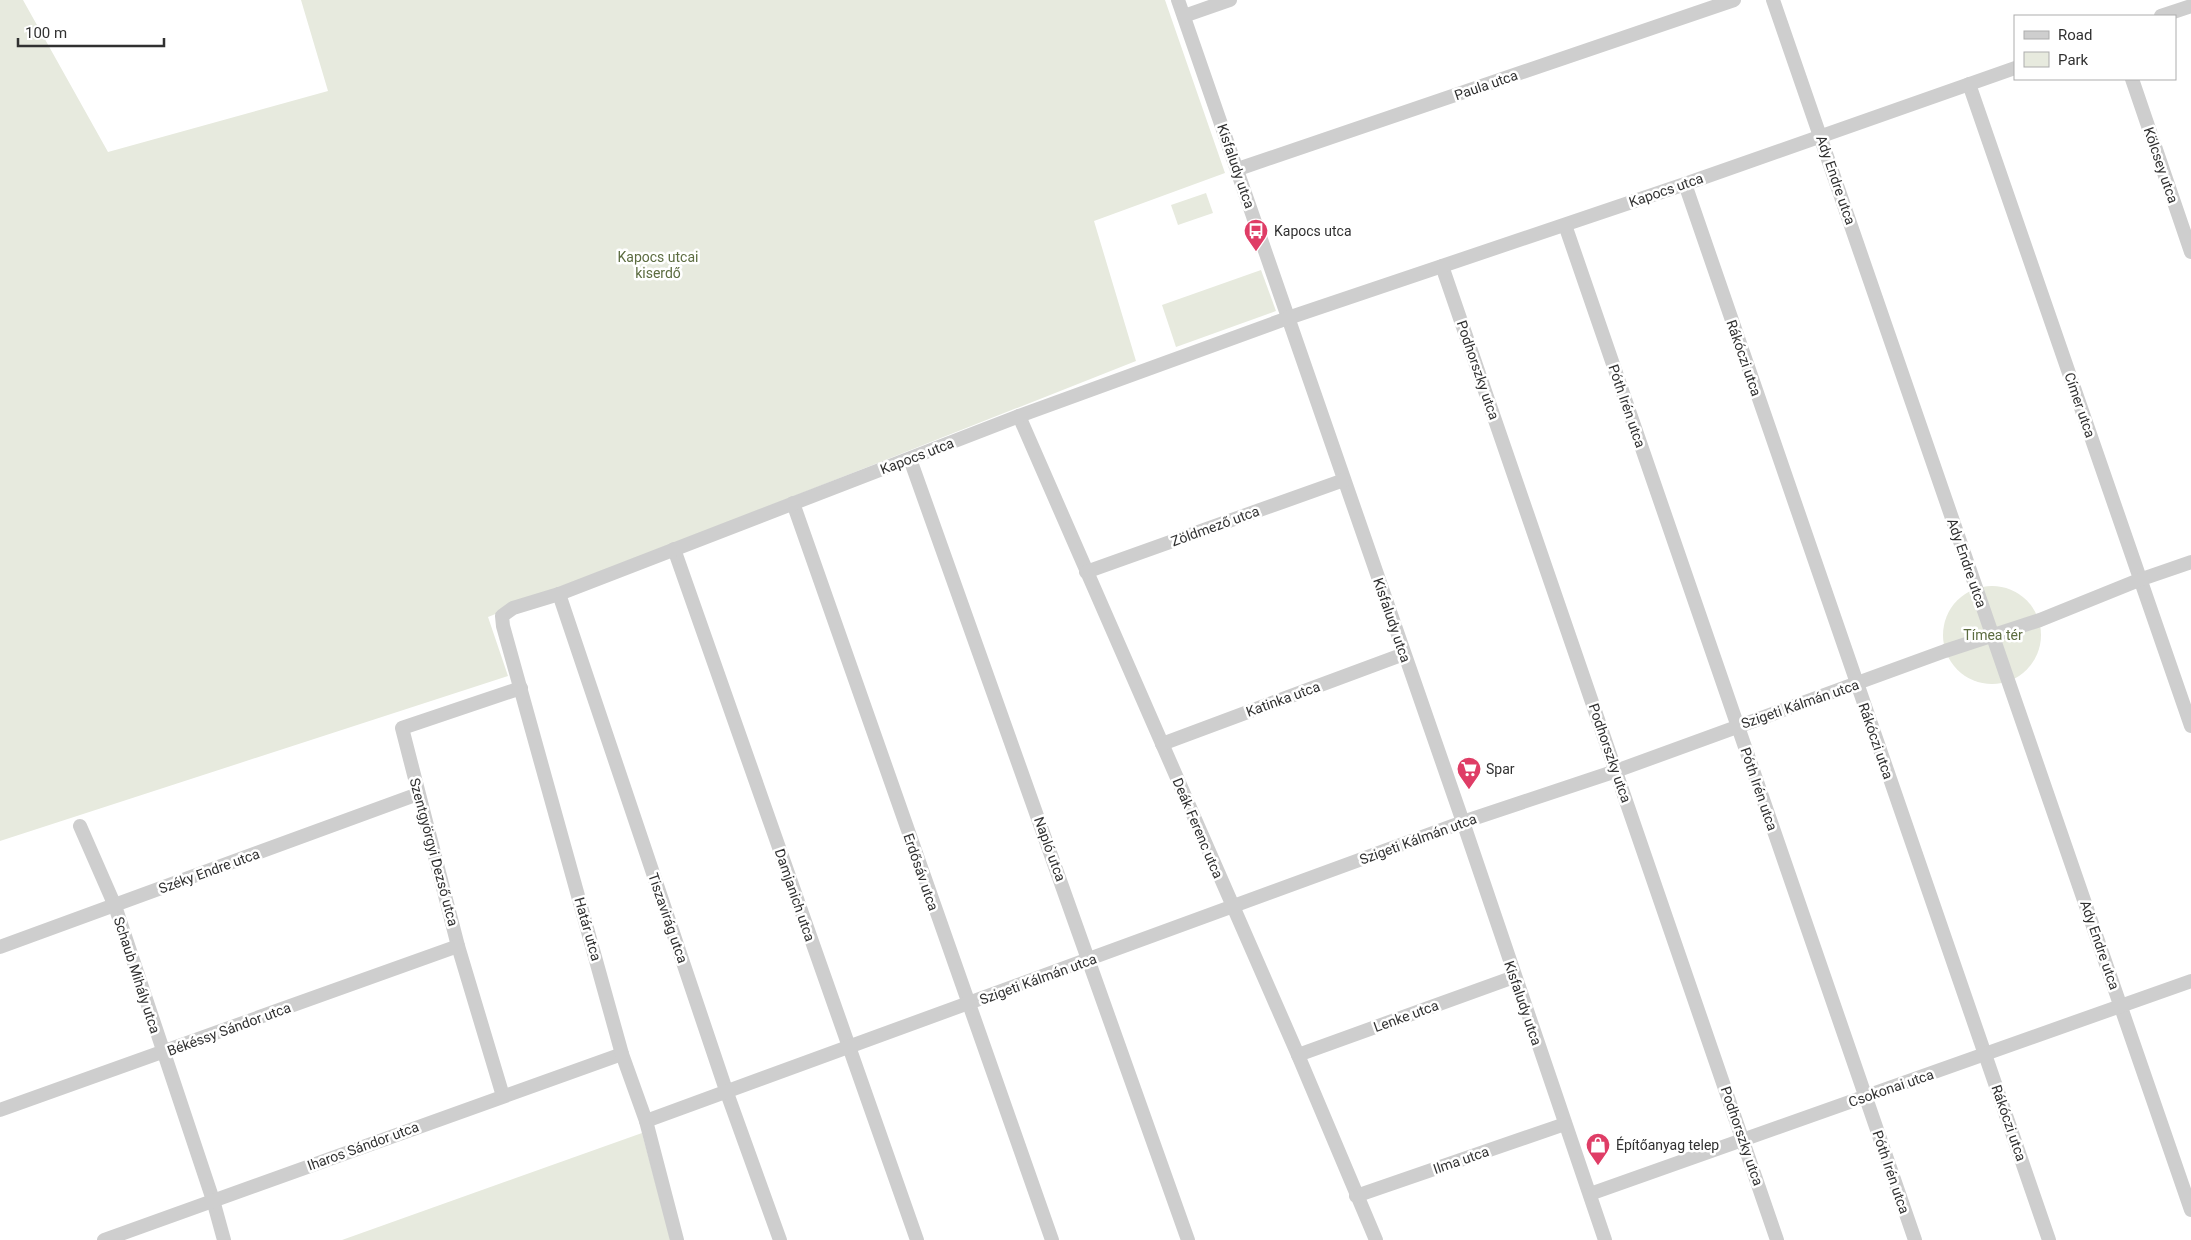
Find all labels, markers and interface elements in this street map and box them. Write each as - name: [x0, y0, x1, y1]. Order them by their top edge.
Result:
- scale bar: [18, 15, 164, 47]
- legend: [2014, 15, 2176, 80]
- text: 100 m: [25, 24, 67, 42]
- text: Road: [2058, 26, 2092, 44]
- text: Park: [2058, 51, 2089, 69]
- street label: Paula utca: [1452, 67, 1520, 103]
- street label: Kisfaludy utca: [1214, 122, 1258, 210]
- street label: Kölcsey utca: [2141, 125, 2181, 205]
- street label: Ady Endre utca: [1813, 133, 1859, 227]
- street label: Kapocs utca: [1627, 170, 1705, 210]
- bus stop icon: Kapocs utca: [1243, 218, 1269, 252]
- place label: Kapocs utca: [1274, 223, 1352, 239]
- park label: Kapocs utcai kiserdő: [618, 249, 698, 281]
- street label: Podhorszky utca: [1454, 318, 1502, 422]
- street label: Rákóczi utca: [1723, 318, 1765, 398]
- street label: Póth Irén utca: [1605, 362, 1649, 450]
- street label: Címer utca: [2061, 370, 2099, 440]
- street label: Kapocs utca: [878, 435, 956, 477]
- street label: Zöldmező utca: [1169, 503, 1261, 549]
- street label: Ady Endre utca: [1944, 516, 1990, 610]
- street label: Kisfaludy utca: [1370, 576, 1414, 664]
- park label: Tímea tér: [1963, 627, 2023, 643]
- street label: Szigeti Kálmán utca: [1739, 676, 1861, 732]
- street label: Katinka utca: [1244, 678, 1322, 720]
- street label: Podhorszky utca: [1586, 701, 1634, 805]
- street label: Rákóczi utca: [1855, 701, 1897, 781]
- street label: Póth Irén utca: [1737, 745, 1781, 833]
- supermarket icon: Spar: [1456, 756, 1482, 790]
- place label: Spar: [1486, 761, 1515, 777]
- street label: Deák Ferenc utca: [1170, 775, 1226, 881]
- street label: Szentgyörgyi Dezső utca: [407, 776, 461, 928]
- street label: Szigeti Kálmán utca: [1357, 810, 1479, 868]
- street label: Napló utca: [1031, 815, 1069, 883]
- street label: Erdősáv utca: [900, 831, 942, 913]
- street label: Széky Endre utca: [156, 845, 262, 897]
- street label: Damjanich utca: [772, 847, 818, 943]
- street label: Tiszavirág utca: [645, 871, 691, 965]
- street label: Határ utca: [571, 895, 605, 963]
- street label: Ady Endre utca: [2077, 898, 2123, 992]
- street label: Schaub Mihály utca: [111, 915, 163, 1035]
- street label: Szigeti Kálmán utca: [977, 950, 1099, 1008]
- street label: Kisfaludy utca: [1501, 959, 1545, 1047]
- street label: Lenke utca: [1371, 997, 1441, 1035]
- street label: Békéssy Sándor utca: [165, 999, 293, 1059]
- street label: Csokonai utca: [1846, 1066, 1936, 1110]
- street label: Rákóczi utca: [1988, 1083, 2030, 1163]
- street label: Podhorszky utca: [1718, 1084, 1766, 1188]
- street label: Iharos Sándor utca: [305, 1118, 421, 1174]
- street label: Póth Irén utca: [1869, 1128, 1913, 1216]
- shop icon: Építőanyag telep: [1585, 1132, 1611, 1166]
- place label: Építőanyag telep: [1616, 1136, 1719, 1153]
- street label: Ilma utca: [1431, 1143, 1491, 1177]

